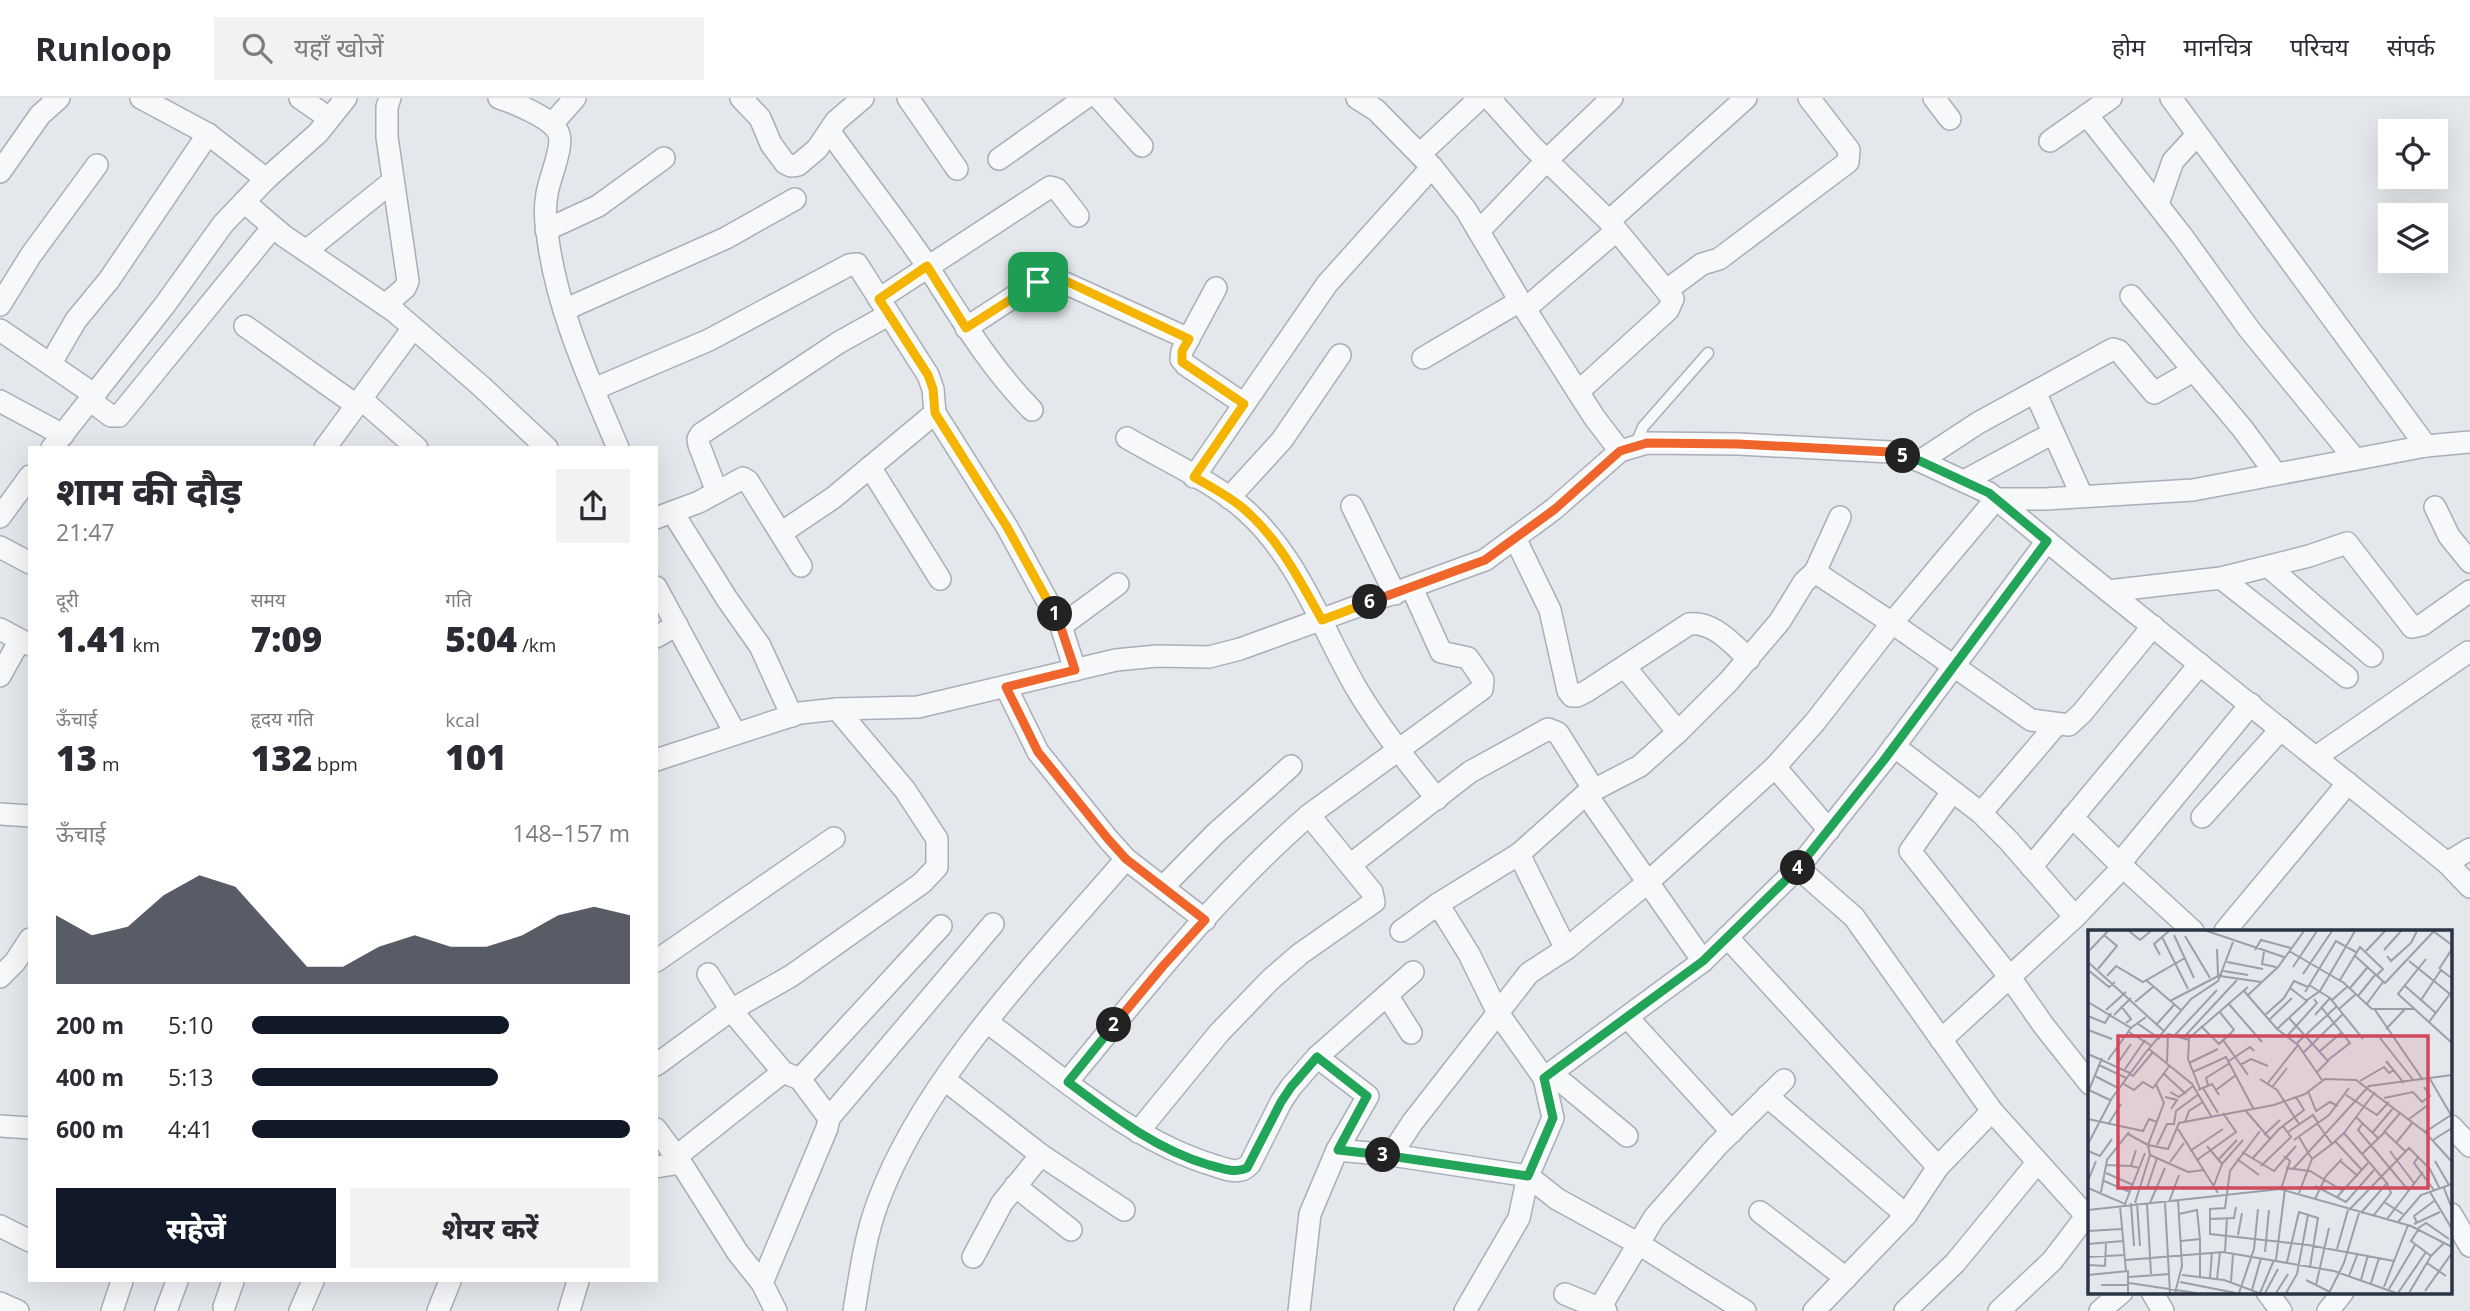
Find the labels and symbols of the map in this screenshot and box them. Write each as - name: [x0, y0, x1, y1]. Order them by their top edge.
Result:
- pin: [1008, 252, 1068, 312]
- pin: 5: [1885, 438, 1920, 474]
- pin: 6: [1352, 584, 1388, 620]
- pin: 1: [1038, 596, 1072, 632]
- pin: 4: [1780, 850, 1815, 886]
- inset map: [2088, 930, 2452, 1294]
- pin: 2: [1096, 1007, 1132, 1042]
- pin: 3: [1366, 1138, 1400, 1172]

